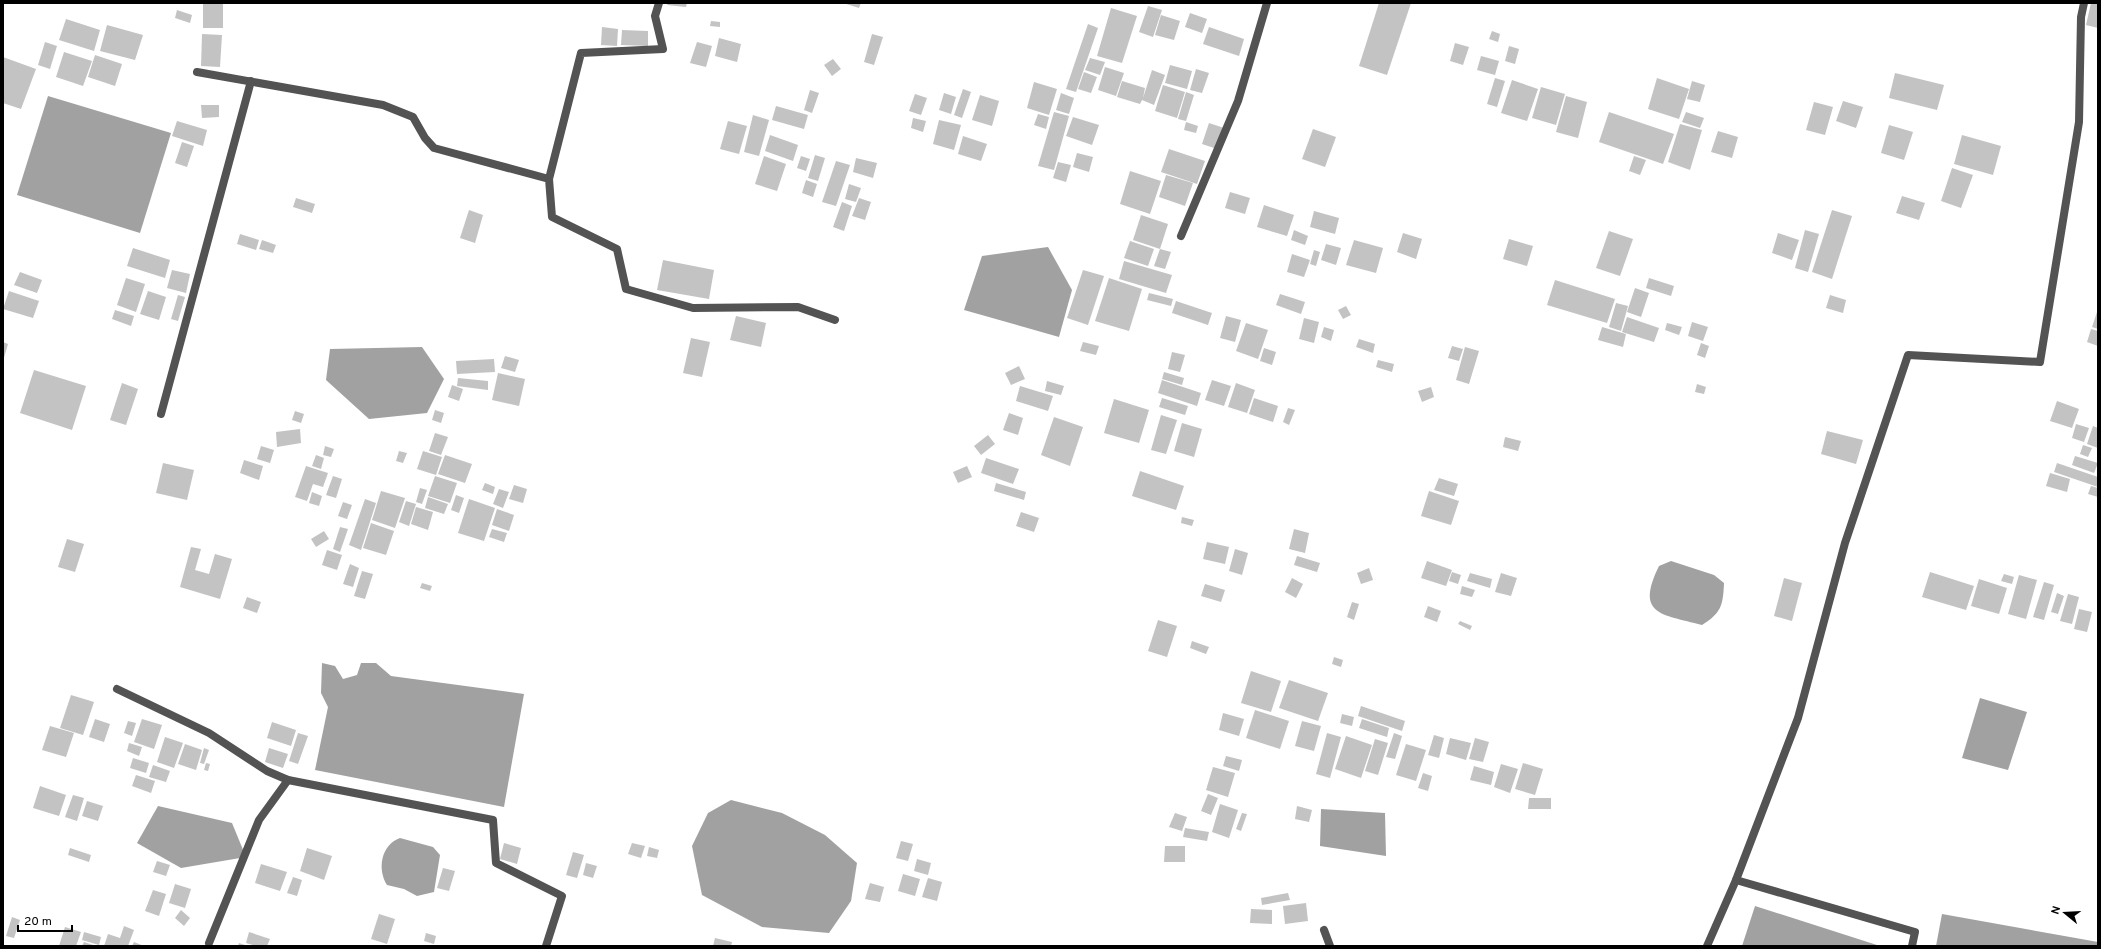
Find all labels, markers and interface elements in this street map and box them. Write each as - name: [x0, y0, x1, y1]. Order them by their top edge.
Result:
- north arrow: [2045, 893, 2085, 933]
- text: N: [2049, 904, 2064, 916]
- scale bar: [18, 907, 72, 933]
- text: 20 m: [24, 914, 52, 930]

